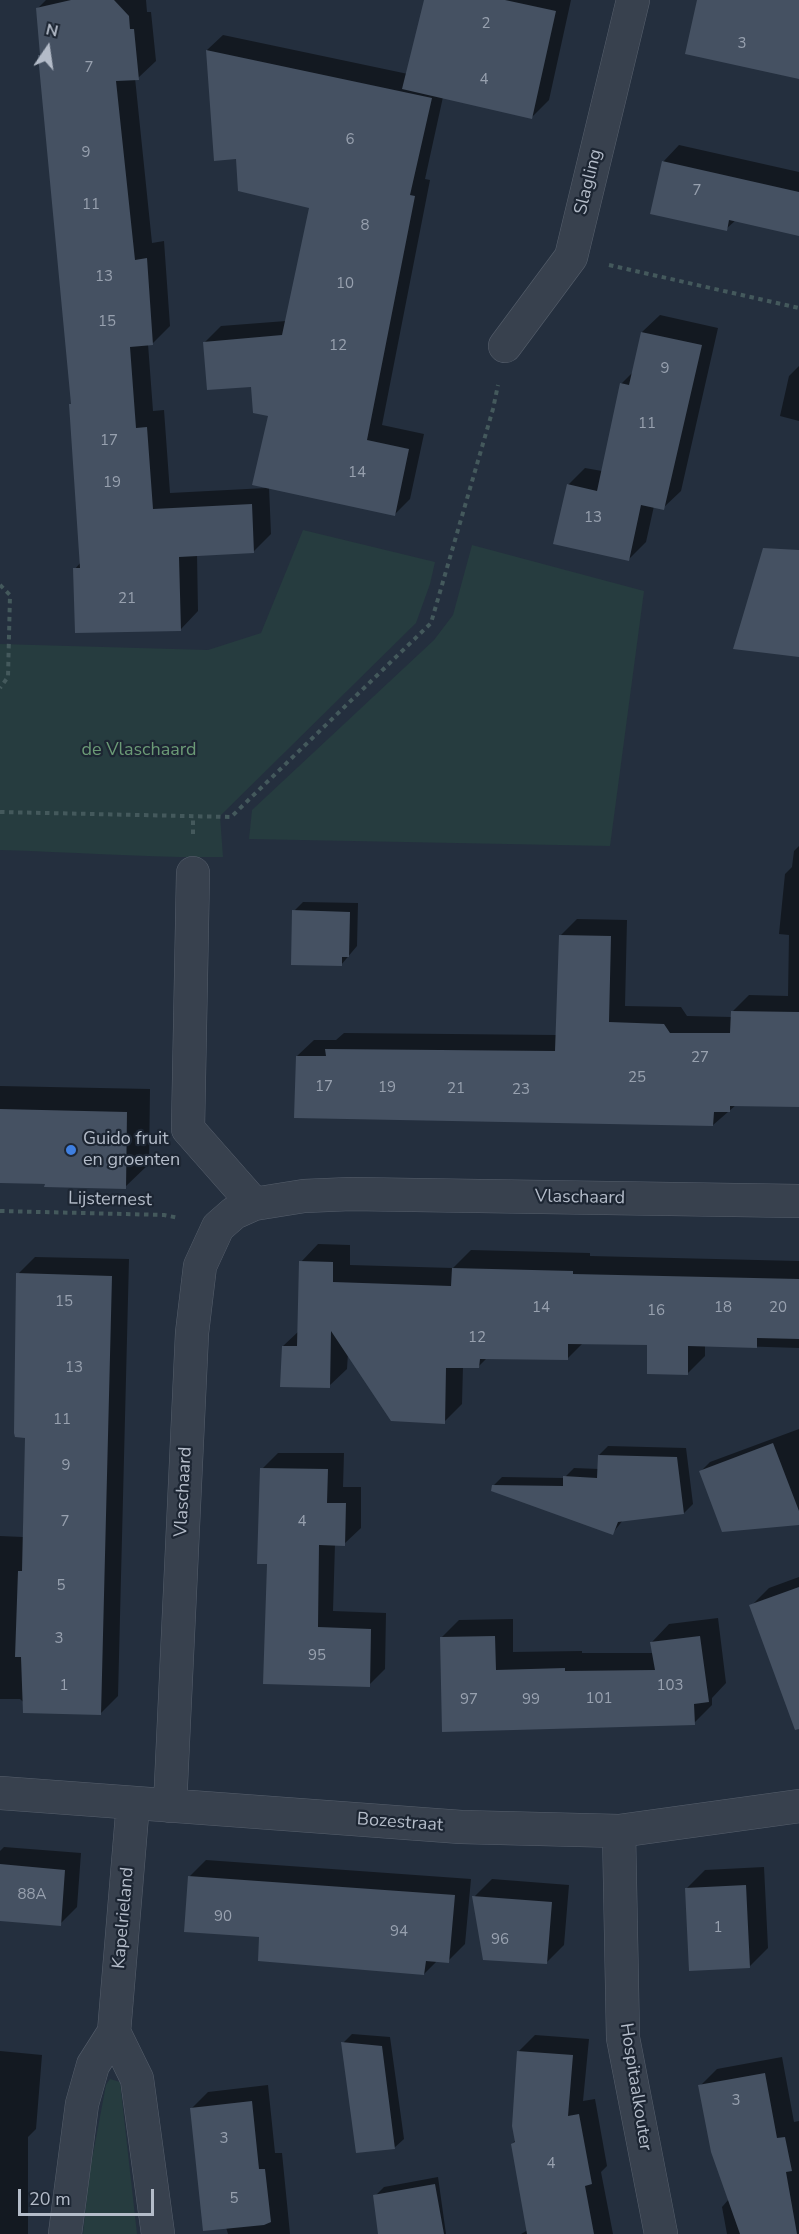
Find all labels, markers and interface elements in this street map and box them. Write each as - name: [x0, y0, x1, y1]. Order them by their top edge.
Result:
- house number: 2: [482, 15, 490, 33]
- north arrow: [18, 18, 78, 78]
- text: N: [44, 18, 60, 43]
- house number: 3: [738, 35, 746, 53]
- house number: 7: [85, 59, 93, 77]
- house number: 4: [480, 71, 488, 89]
- house number: 6: [346, 131, 354, 149]
- house number: 9: [82, 144, 90, 162]
- street label: Slagling: [570, 147, 608, 217]
- house number: 7: [693, 182, 701, 200]
- house number: 11: [82, 196, 100, 214]
- house number: 8: [361, 217, 369, 235]
- house number: 13: [95, 268, 113, 286]
- house number: 10: [336, 275, 354, 293]
- house number: 15: [98, 313, 116, 331]
- house number: 12: [329, 337, 347, 355]
- house number: 9: [661, 360, 669, 378]
- house number: 11: [638, 415, 656, 433]
- house number: 17: [100, 432, 118, 450]
- house number: 14: [348, 464, 366, 482]
- house number: 19: [103, 474, 121, 492]
- house number: 13: [584, 509, 602, 527]
- house number: 21: [118, 590, 136, 608]
- park label: de Vlaschaard: [81, 740, 197, 762]
- house number: 27: [691, 1049, 709, 1067]
- house number: 25: [628, 1069, 646, 1087]
- house number: 17: [315, 1078, 333, 1096]
- house number: 19: [378, 1079, 396, 1097]
- house number: 21: [447, 1080, 465, 1098]
- house number: 23: [512, 1081, 530, 1099]
- place label: Guido fruit en groenten: [83, 1129, 180, 1172]
- marker: Guido fruit en groenten: [64, 1143, 78, 1157]
- street label: Vlaschaard: [535, 1186, 625, 1210]
- street label: Lijsternest: [68, 1188, 152, 1212]
- house number: 15: [55, 1293, 73, 1311]
- house number: 14: [532, 1299, 550, 1317]
- house number: 18: [714, 1299, 732, 1317]
- house number: 20: [769, 1299, 787, 1317]
- house number: 16: [647, 1302, 665, 1320]
- house number: 12: [468, 1329, 486, 1347]
- house number: 13: [65, 1359, 83, 1377]
- house number: 11: [53, 1411, 71, 1429]
- street label: Vlaschaard: [171, 1446, 197, 1538]
- house number: 9: [62, 1457, 70, 1475]
- house number: 7: [61, 1513, 69, 1531]
- house number: 4: [298, 1513, 306, 1531]
- house number: 5: [57, 1577, 65, 1595]
- house number: 3: [55, 1630, 63, 1648]
- house number: 95: [308, 1647, 326, 1665]
- house number: 1: [60, 1677, 68, 1695]
- house number: 103: [657, 1677, 683, 1695]
- house number: 101: [586, 1690, 612, 1708]
- house number: 97: [460, 1691, 478, 1709]
- house number: 99: [522, 1691, 540, 1709]
- street label: Bozestraat: [356, 1809, 444, 1837]
- street label: Kapelrieland: [109, 1866, 139, 1970]
- house number: 88A: [18, 1886, 46, 1904]
- house number: 90: [214, 1908, 232, 1926]
- house number: 1: [714, 1919, 722, 1937]
- house number: 94: [390, 1923, 408, 1941]
- house number: 96: [491, 1931, 509, 1949]
- street label: Hospitaalkouter: [614, 2022, 656, 2152]
- house number: 3: [732, 2092, 740, 2110]
- house number: 3: [220, 2130, 228, 2148]
- house number: 4: [547, 2155, 555, 2173]
- scale bar: [21, 2177, 158, 2215]
- text: 20 m: [29, 2187, 71, 2211]
- house number: 5: [230, 2190, 238, 2208]

